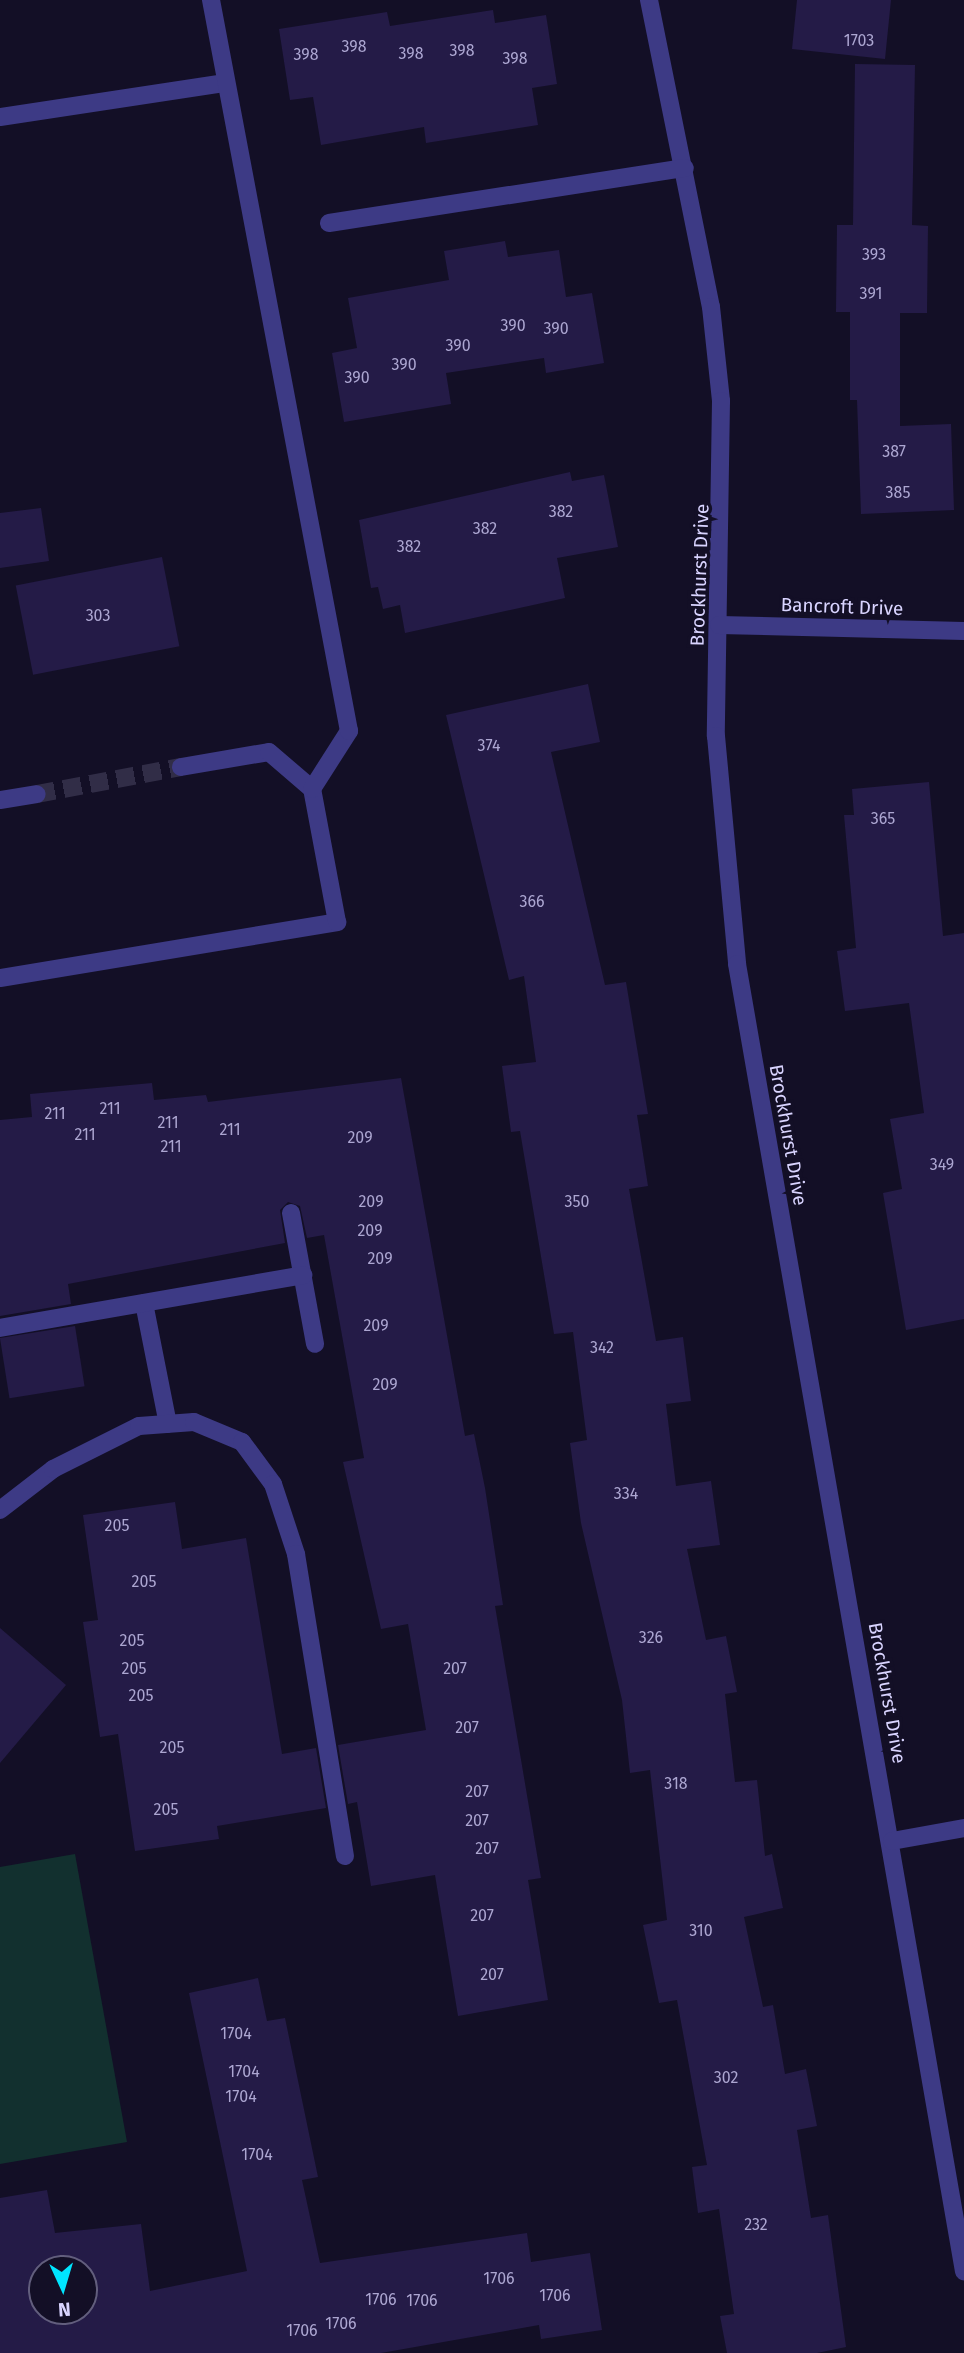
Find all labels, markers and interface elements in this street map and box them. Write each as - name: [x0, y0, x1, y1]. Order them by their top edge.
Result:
- house number: 1703: [844, 31, 874, 51]
- house number: 398: [341, 37, 367, 57]
- house number: 398: [449, 41, 475, 61]
- house number: 398: [398, 44, 424, 64]
- house number: 398: [293, 45, 319, 65]
- house number: 398: [502, 49, 528, 69]
- house number: 393: [862, 245, 886, 265]
- house number: 391: [860, 284, 882, 304]
- house number: 390: [500, 316, 526, 336]
- house number: 390: [543, 319, 569, 339]
- house number: 390: [445, 336, 471, 356]
- house number: 390: [391, 355, 417, 375]
- house number: 390: [344, 368, 370, 388]
- house number: 387: [882, 442, 906, 462]
- house number: 385: [886, 483, 910, 503]
- house number: 382: [549, 502, 573, 522]
- street label: Brockhurst Drive: [686, 503, 714, 647]
- house number: 382: [473, 519, 497, 539]
- house number: 382: [397, 537, 421, 557]
- street label: Bancroft Drive: [780, 593, 904, 621]
- house number: 303: [86, 606, 110, 626]
- house number: 374: [478, 736, 500, 756]
- house number: 365: [871, 809, 895, 829]
- house number: 366: [519, 892, 545, 912]
- street label: Brockhurst Drive: [764, 1063, 812, 1207]
- house number: 211: [99, 1099, 121, 1119]
- house number: 211: [44, 1104, 66, 1124]
- house number: 211: [157, 1113, 179, 1133]
- house number: 211: [219, 1120, 241, 1140]
- house number: 211: [74, 1125, 96, 1145]
- house number: 209: [347, 1128, 373, 1148]
- house number: 211: [160, 1137, 182, 1157]
- house number: 349: [930, 1155, 954, 1175]
- house number: 209: [358, 1192, 384, 1212]
- house number: 350: [565, 1192, 589, 1212]
- house number: 209: [357, 1221, 383, 1241]
- house number: 209: [367, 1249, 393, 1269]
- house number: 209: [363, 1316, 389, 1336]
- house number: 342: [590, 1338, 614, 1358]
- house number: 209: [372, 1375, 398, 1395]
- house number: 334: [614, 1484, 638, 1504]
- house number: 205: [105, 1516, 129, 1536]
- house number: 205: [132, 1572, 156, 1592]
- street label: Brockhurst Drive: [863, 1621, 911, 1765]
- house number: 326: [639, 1628, 663, 1648]
- house number: 205: [120, 1631, 144, 1651]
- house number: 205: [122, 1659, 146, 1679]
- house number: 207: [443, 1659, 467, 1679]
- house number: 205: [129, 1686, 153, 1706]
- house number: 207: [455, 1718, 479, 1738]
- house number: 205: [160, 1738, 184, 1758]
- house number: 318: [664, 1774, 688, 1794]
- house number: 207: [465, 1782, 489, 1802]
- house number: 205: [154, 1800, 178, 1820]
- house number: 207: [465, 1811, 489, 1831]
- house number: 207: [475, 1839, 499, 1859]
- house number: 207: [470, 1906, 494, 1926]
- house number: 310: [689, 1921, 713, 1941]
- house number: 207: [480, 1965, 504, 1985]
- house number: 1704: [220, 2024, 252, 2044]
- house number: 1704: [228, 2062, 260, 2082]
- house number: 302: [714, 2068, 738, 2088]
- house number: 1704: [225, 2087, 257, 2107]
- house number: 1704: [241, 2145, 273, 2165]
- house number: 232: [744, 2215, 768, 2235]
- north arrow: [28, 2255, 98, 2325]
- house number: 1706: [483, 2269, 515, 2289]
- house number: 1706: [539, 2286, 571, 2306]
- house number: 1706: [365, 2290, 397, 2310]
- house number: 1706: [406, 2291, 438, 2311]
- text: N: [57, 2298, 71, 2321]
- house number: 1706: [325, 2314, 357, 2334]
- house number: 1706: [286, 2321, 318, 2341]

